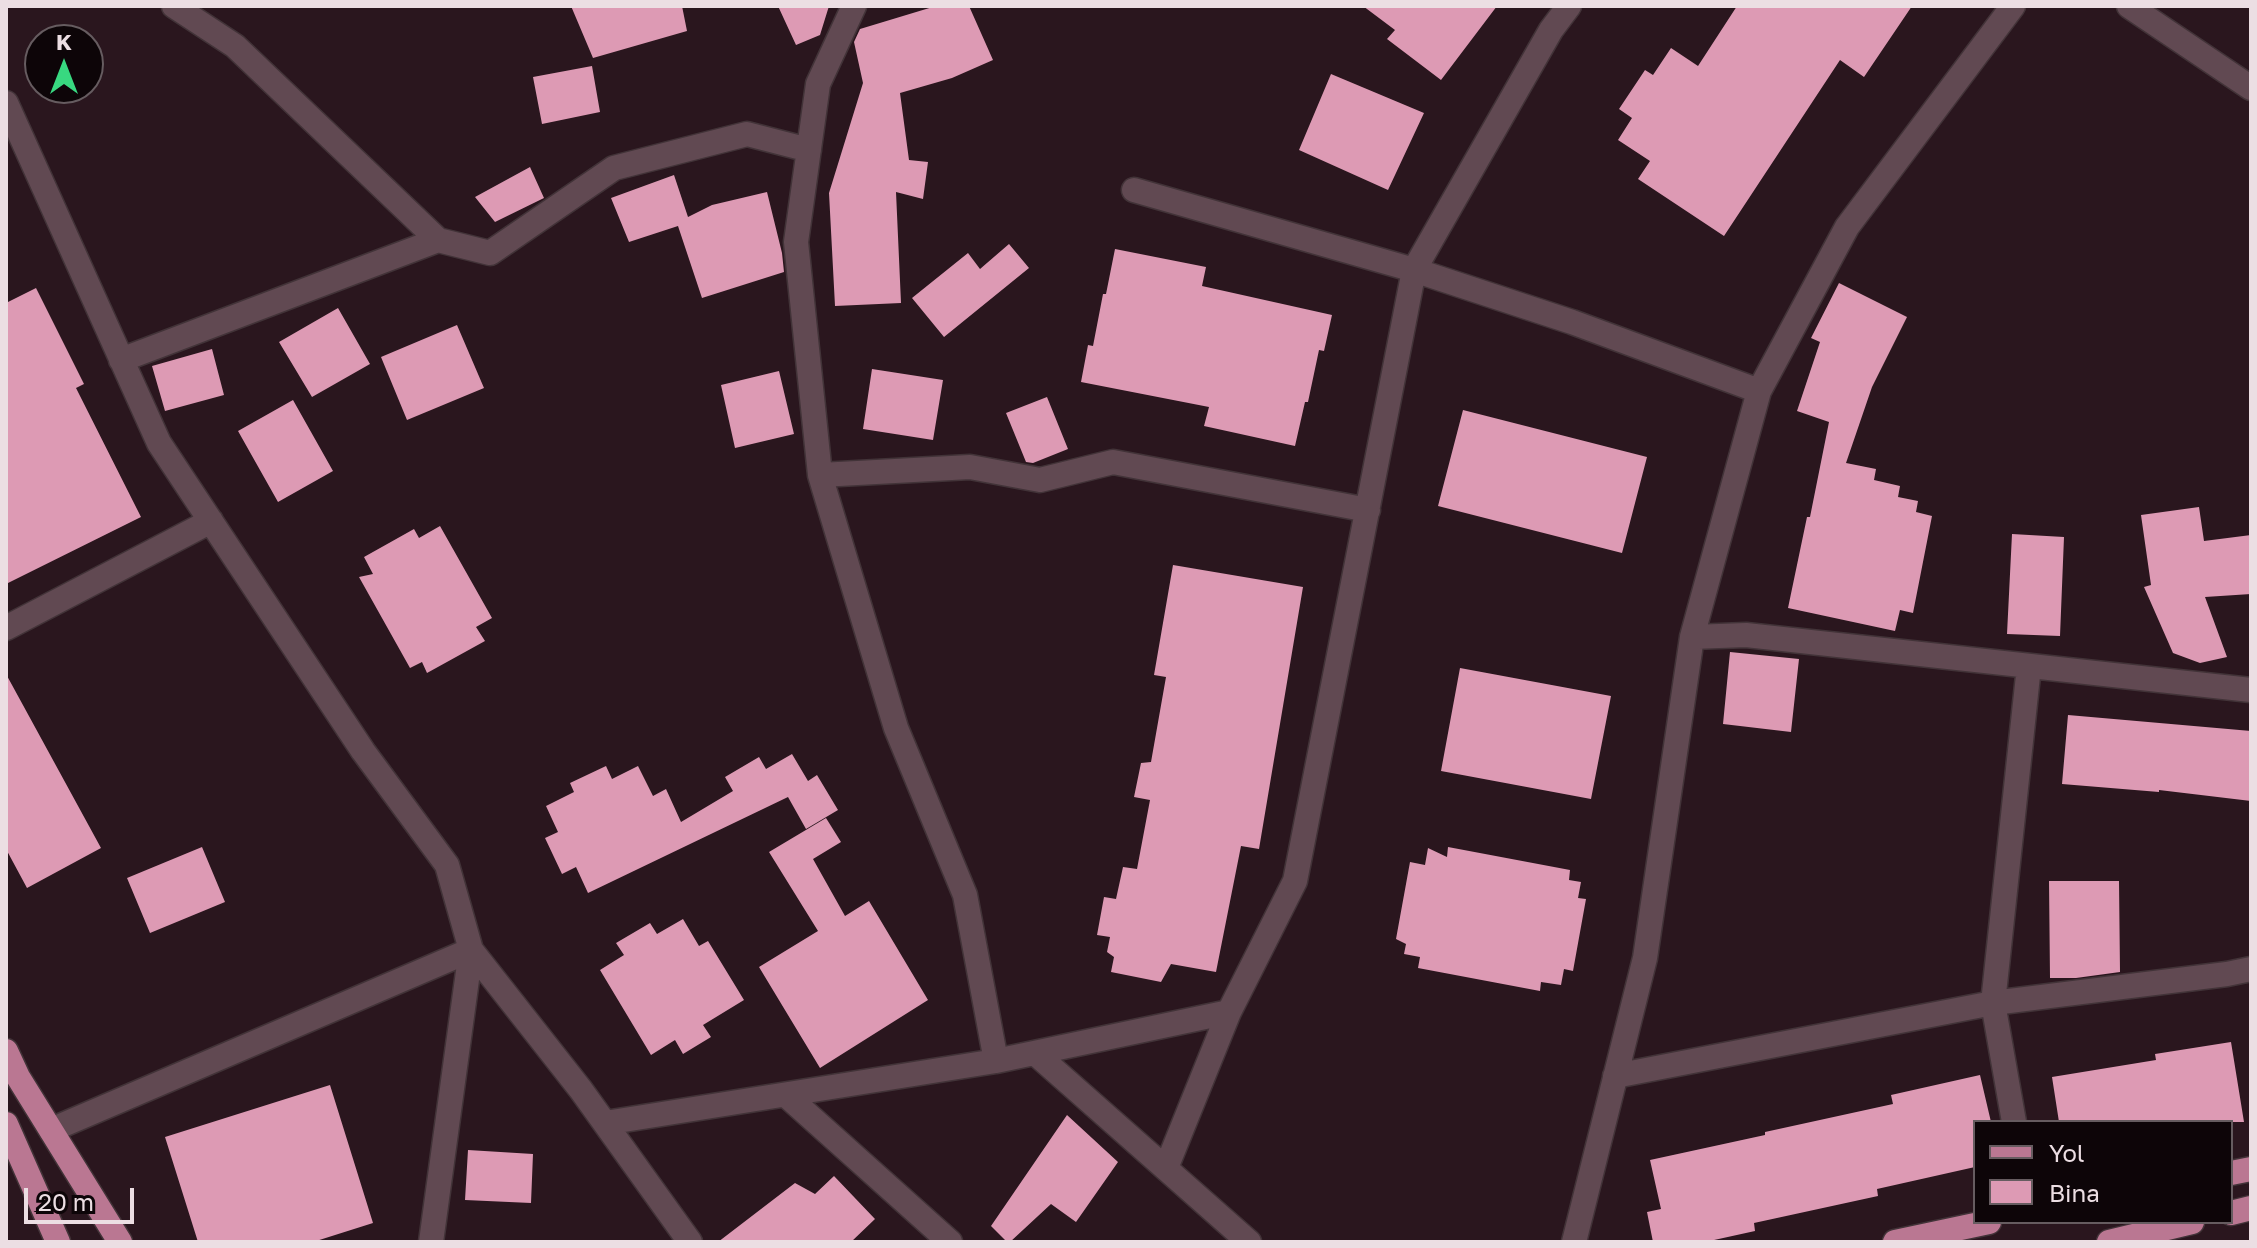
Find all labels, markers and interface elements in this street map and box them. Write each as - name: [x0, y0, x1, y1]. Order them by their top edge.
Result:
- north arrow: [24, 24, 104, 104]
- text: K: [56, 28, 72, 55]
- legend: [1973, 1120, 2233, 1224]
- text: Yol: [2049, 1138, 2085, 1167]
- scale bar: [28, 1172, 138, 1222]
- text: Bina: [2049, 1178, 2100, 1207]
- text: 20 m: [38, 1187, 94, 1216]

